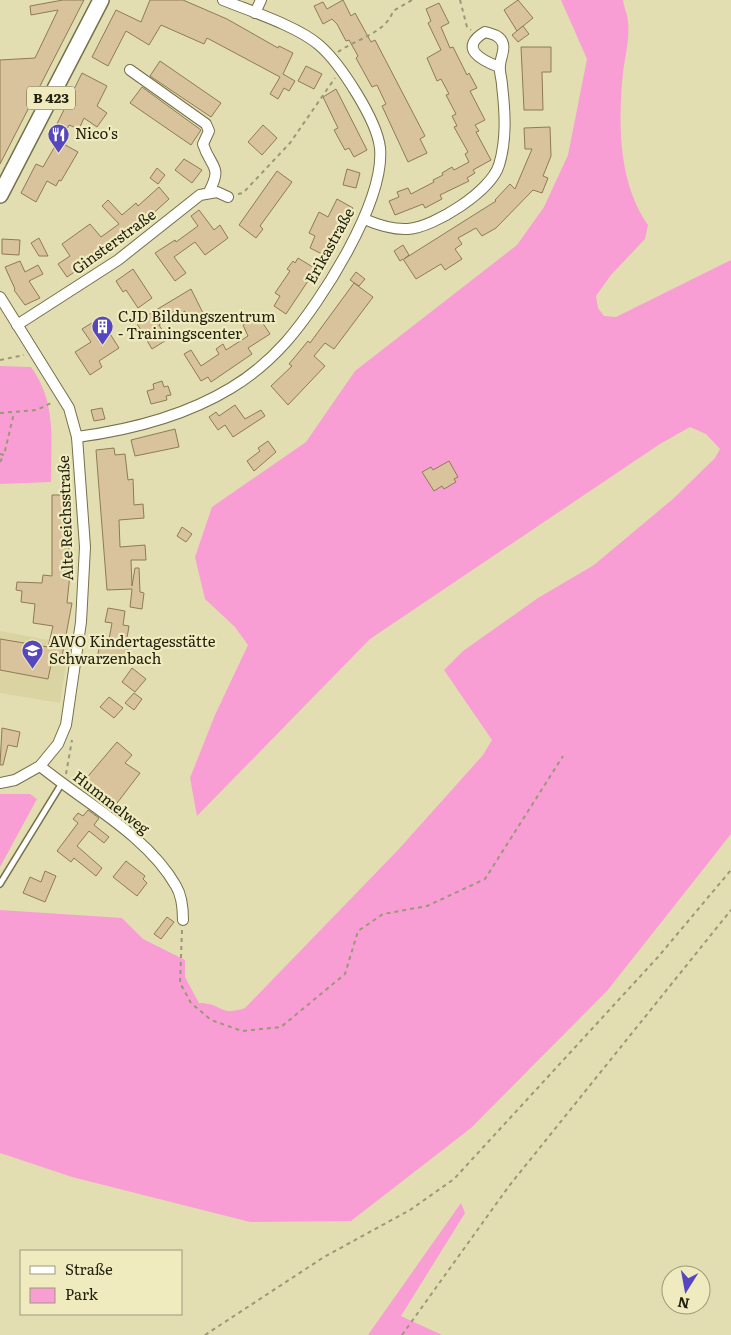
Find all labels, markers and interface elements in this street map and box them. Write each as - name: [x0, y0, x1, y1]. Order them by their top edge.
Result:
- road number: B 423: [27, 86, 75, 110]
- place label: Nico's: [75, 121, 118, 144]
- restaurant icon: Nico's: [47, 122, 71, 153]
- street label: Ginsterstraße: [66, 202, 160, 279]
- street label: Erikastraße: [298, 203, 359, 288]
- place label: CJD Bildungszentrum - Trainingscenter: [118, 304, 276, 344]
- building icon: CJD Bildungszentrum - Trainingscenter: [90, 314, 114, 345]
- street label: Alte Reichsstraße: [51, 455, 78, 581]
- place label: AWO Kindertagesstätte Schwarzenbach: [49, 629, 216, 669]
- school or university icon: AWO Kindertagesstätte Schwarzenbach: [21, 639, 45, 670]
- street label: Hummelweg: [69, 764, 156, 840]
- legend: [20, 1250, 182, 1315]
- text: Straße: [65, 1257, 113, 1280]
- north arrow: [661, 1265, 711, 1315]
- text: Park: [65, 1282, 99, 1305]
- text: N: [675, 1293, 691, 1315]

